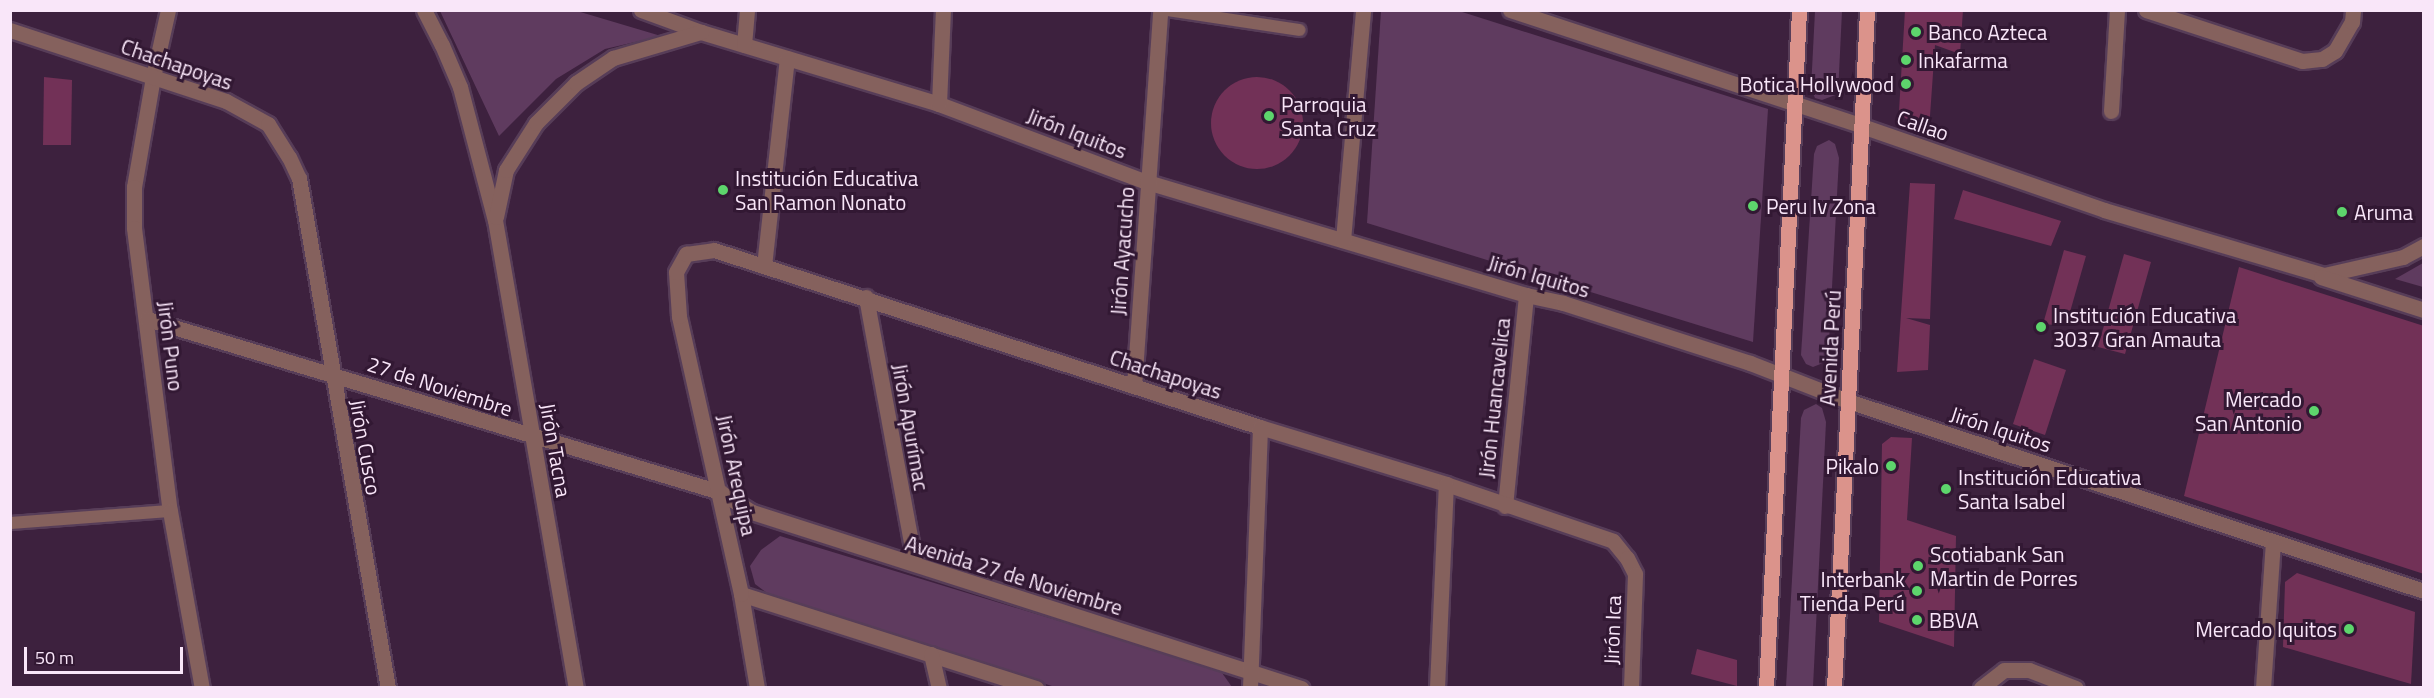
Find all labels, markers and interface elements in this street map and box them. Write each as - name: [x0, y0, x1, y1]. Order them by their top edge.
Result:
- place label: Banco Azteca: [1928, 19, 2047, 45]
- marker: Banco Azteca: [1909, 25, 1923, 39]
- street label: Chachapoyas: [118, 33, 236, 95]
- place label: Inkafarma: [1918, 47, 2008, 73]
- marker: Inkafarma: [1899, 53, 1913, 67]
- place label: Botica Hollywood: [1740, 71, 1894, 97]
- marker: Botica Hollywood: [1899, 77, 1913, 91]
- place label: Parroquia Santa Cruz: [1281, 91, 1376, 141]
- street label: Jirón Iquitos: [1024, 102, 1130, 164]
- street label: Callao: [1894, 104, 1952, 146]
- marker: Parroquia Santa Cruz: [1262, 109, 1276, 123]
- place label: Institución Educativa San Ramon Nonato: [735, 165, 918, 215]
- marker: Institución Educativa San Ramon Nonato: [716, 183, 730, 197]
- street label: Jirón Ayacucho: [1105, 186, 1139, 316]
- place label: Peru Iv Zona: [1766, 193, 1876, 219]
- marker: Peru Iv Zona: [1744, 197, 1762, 215]
- place label: Aruma: [2354, 199, 2413, 225]
- marker: Aruma: [2335, 205, 2349, 219]
- street label: Jirón Iquitos: [1485, 249, 1593, 303]
- street label: Avenida Perú: [1814, 289, 1846, 407]
- street label: Jirón Puno: [153, 299, 189, 393]
- place label: Institución Educativa 3037 Gran Amauta: [2053, 302, 2236, 352]
- street label: Jirón Huancavelica: [1473, 317, 1515, 479]
- marker: Institución Educativa 3037 Gran Amauta: [2034, 320, 2048, 334]
- street label: Chachapoyas: [1107, 344, 1225, 404]
- street label: 27 de Noviembre: [364, 351, 516, 421]
- street label: Jirón Apurímac: [887, 362, 935, 492]
- place label: Mercado San Antonio: [2195, 386, 2302, 436]
- street label: Jirón Cusco: [345, 397, 387, 497]
- street label: Jirón Tacna: [535, 401, 577, 499]
- street label: Jirón Iquitos: [1947, 401, 2055, 457]
- marker: Mercado San Antonio: [2307, 404, 2321, 418]
- street label: Jirón Arequipa: [712, 412, 762, 538]
- place label: Pikalo: [1825, 453, 1879, 479]
- marker: Pikalo: [1884, 459, 1898, 473]
- place label: Institución Educativa Santa Isabel: [1958, 464, 2141, 514]
- marker: Institución Educativa Santa Isabel: [1939, 482, 1953, 496]
- street label: Avenida 27 de Noviembre: [902, 530, 1126, 620]
- place label: Scotiabank San Martin de Porres: [1930, 541, 2078, 591]
- marker: Scotiabank San Martin de Porres: [1911, 559, 1925, 573]
- place label: Interbank Tienda Perú: [1800, 566, 1905, 616]
- marker: Interbank Tienda Perú: [1910, 584, 1924, 598]
- street label: Jirón Ica: [1598, 595, 1626, 665]
- place label: BBVA: [1929, 607, 1979, 633]
- marker: BBVA: [1910, 613, 1924, 627]
- place label: Mercado Iquitos: [2195, 616, 2337, 642]
- marker: Mercado Iquitos: [2342, 622, 2356, 636]
- scale bar: [27, 635, 186, 673]
- text: 50 m: [35, 644, 74, 671]

